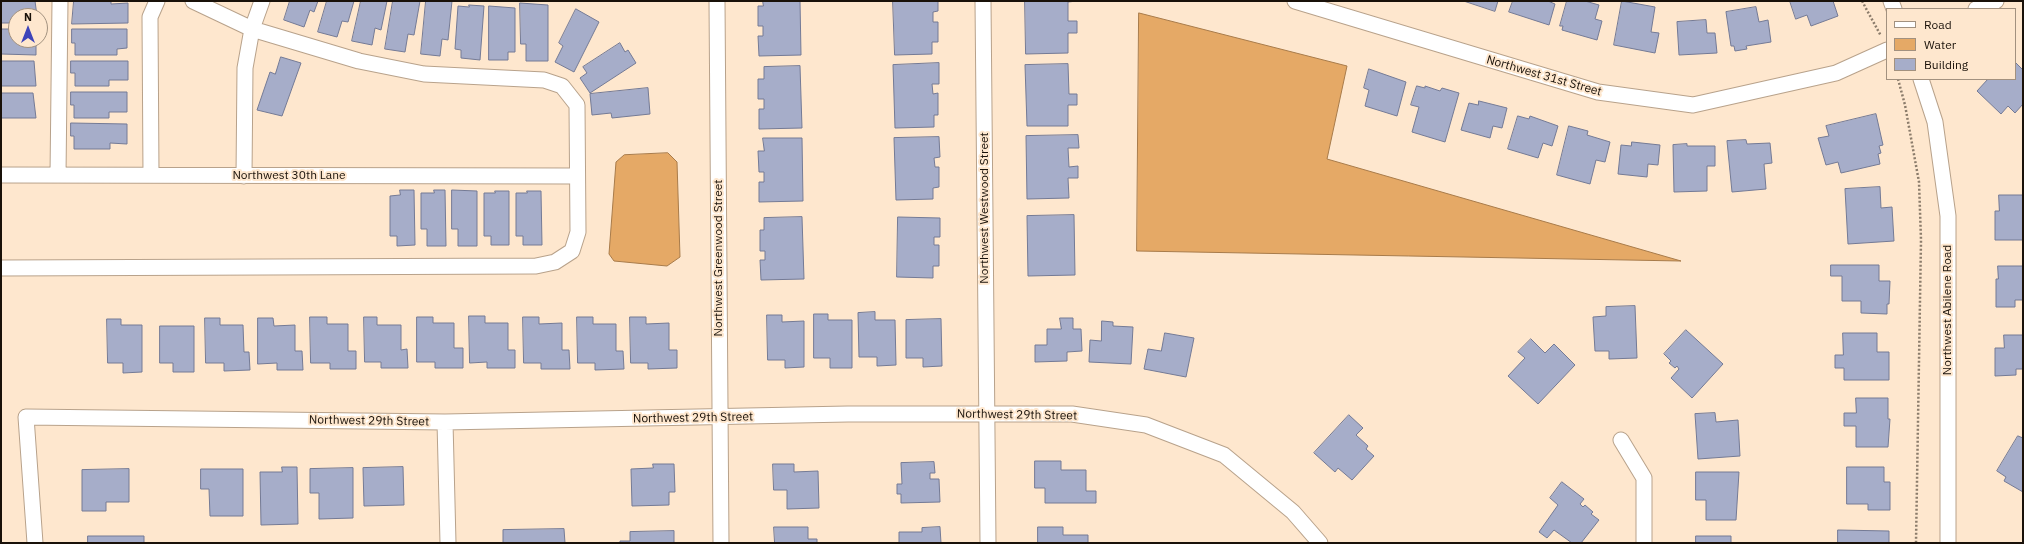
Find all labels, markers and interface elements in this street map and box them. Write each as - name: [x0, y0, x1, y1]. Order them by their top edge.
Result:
- north arrow: [8, 8, 48, 48]
- legend: [1886, 8, 2016, 80]
- text: N: [24, 10, 32, 24]
- text: Road: [1924, 17, 1952, 32]
- text: Water: [1924, 37, 1956, 52]
- street label: Northwest 31st Street: [1485, 53, 1603, 99]
- text: Building: [1924, 57, 1968, 72]
- street label: Northwest Westwood Street: [978, 132, 992, 284]
- street label: Northwest 30th Lane: [232, 169, 346, 183]
- street label: Northwest Greenwood Street: [712, 179, 726, 337]
- street label: Northwest Abilene Road: [1941, 245, 1955, 375]
- street label: Northwest 29th Street: [957, 407, 1077, 423]
- street label: Northwest 29th Street: [633, 410, 753, 426]
- street label: Northwest 29th Street: [309, 413, 429, 429]

